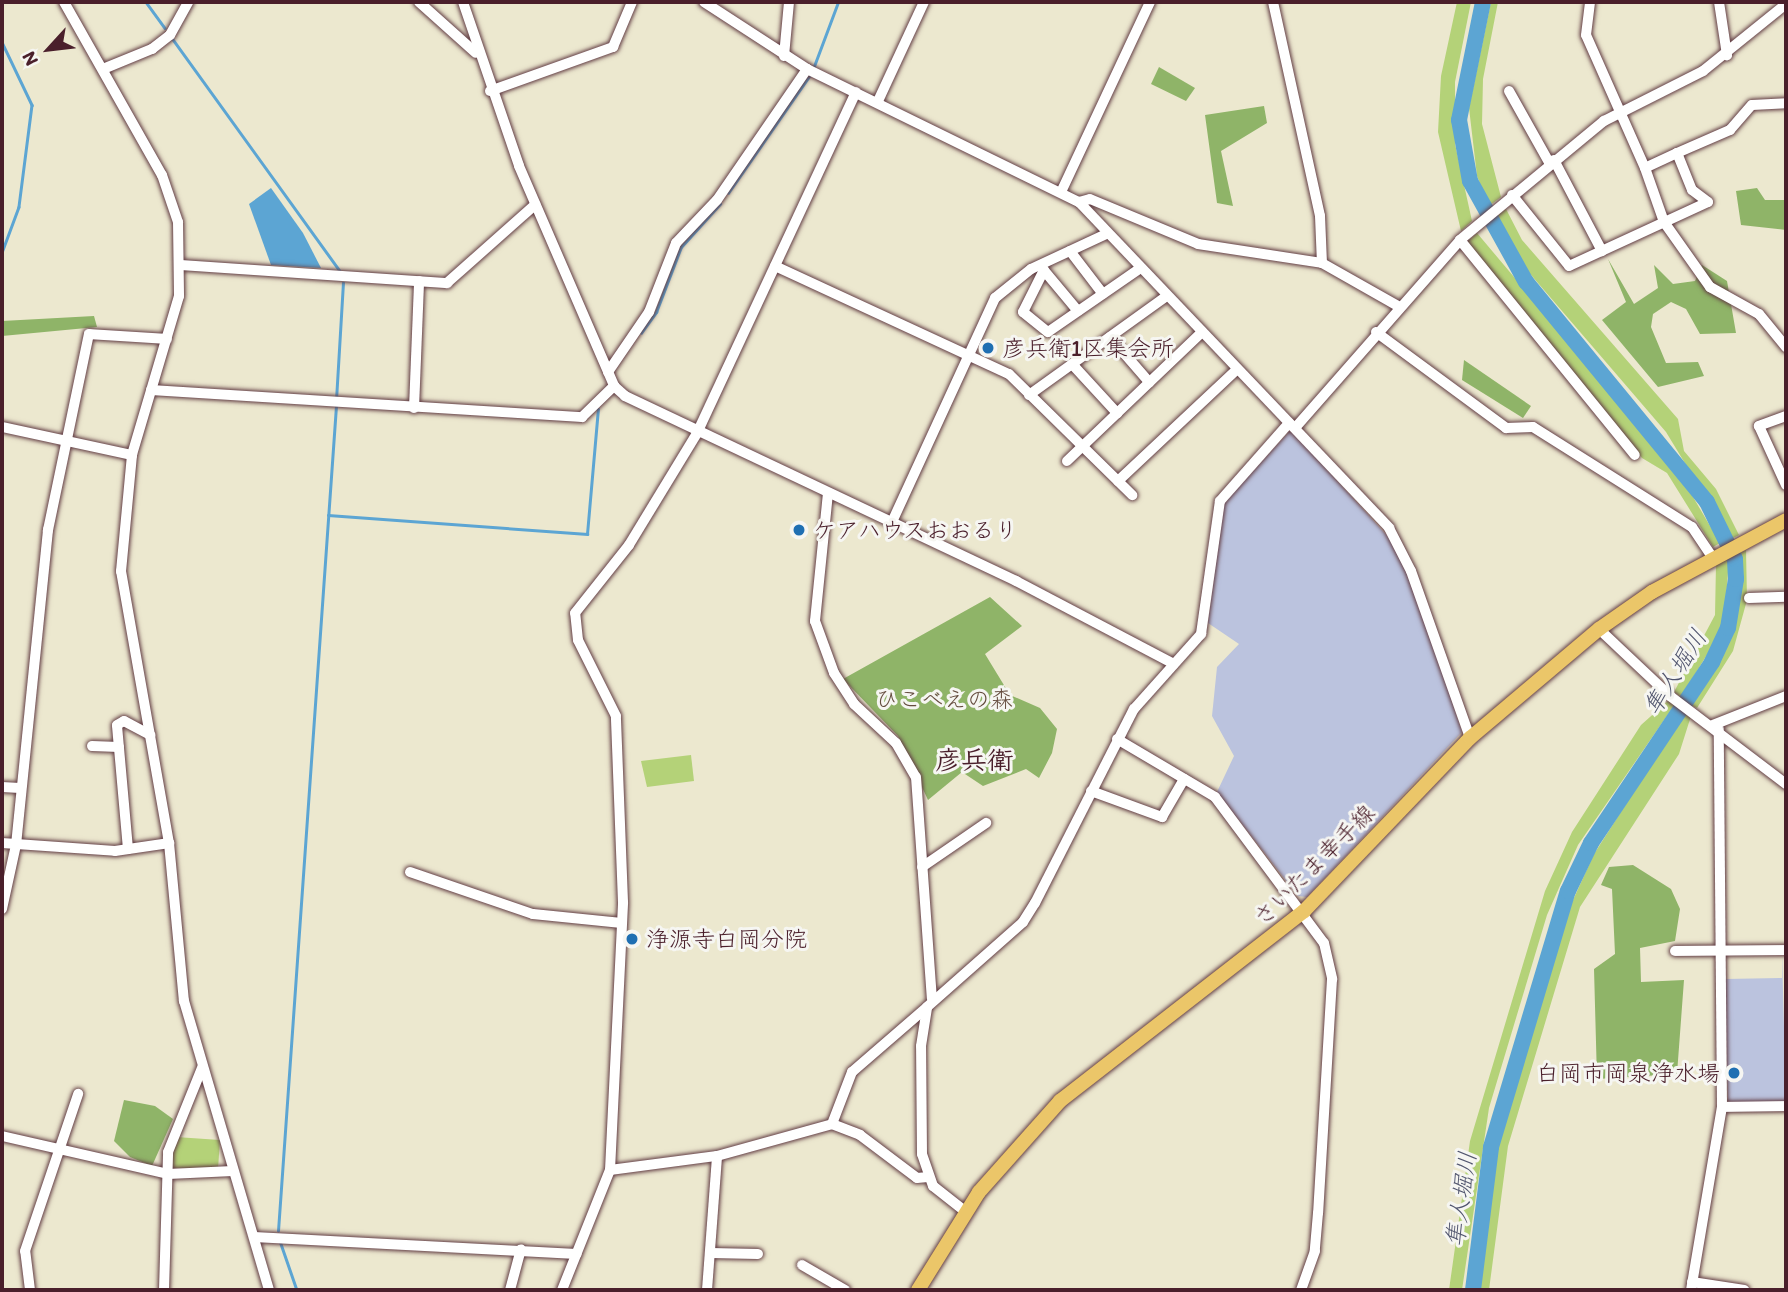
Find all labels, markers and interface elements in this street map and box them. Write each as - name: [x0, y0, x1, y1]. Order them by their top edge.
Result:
- north arrow: [14, 14, 84, 84]
- text: N: [17, 48, 43, 70]
- place label: 彦兵衛1区集会所: [1002, 334, 1174, 362]
- marker: 彦兵衛1区集会所: [980, 340, 996, 356]
- place label: ケアハウスおおるり: [813, 516, 1020, 544]
- marker: ケアハウスおおるり: [791, 522, 807, 538]
- water label: 隼人堀川: [1637, 624, 1713, 720]
- park label: ひこべえの森: [875, 685, 1013, 713]
- district label: 彦兵衛: [935, 745, 1013, 777]
- street label: さいたま幸手線: [1247, 798, 1381, 932]
- place label: 浄源寺白岡分院: [646, 925, 807, 953]
- marker: 浄源寺白岡分院: [624, 931, 640, 947]
- place label: 白岡市岡泉浄水場: [1536, 1059, 1720, 1087]
- marker: 白岡市岡泉浄水場: [1726, 1065, 1742, 1081]
- water label: 隼人堀川: [1440, 1149, 1482, 1249]

